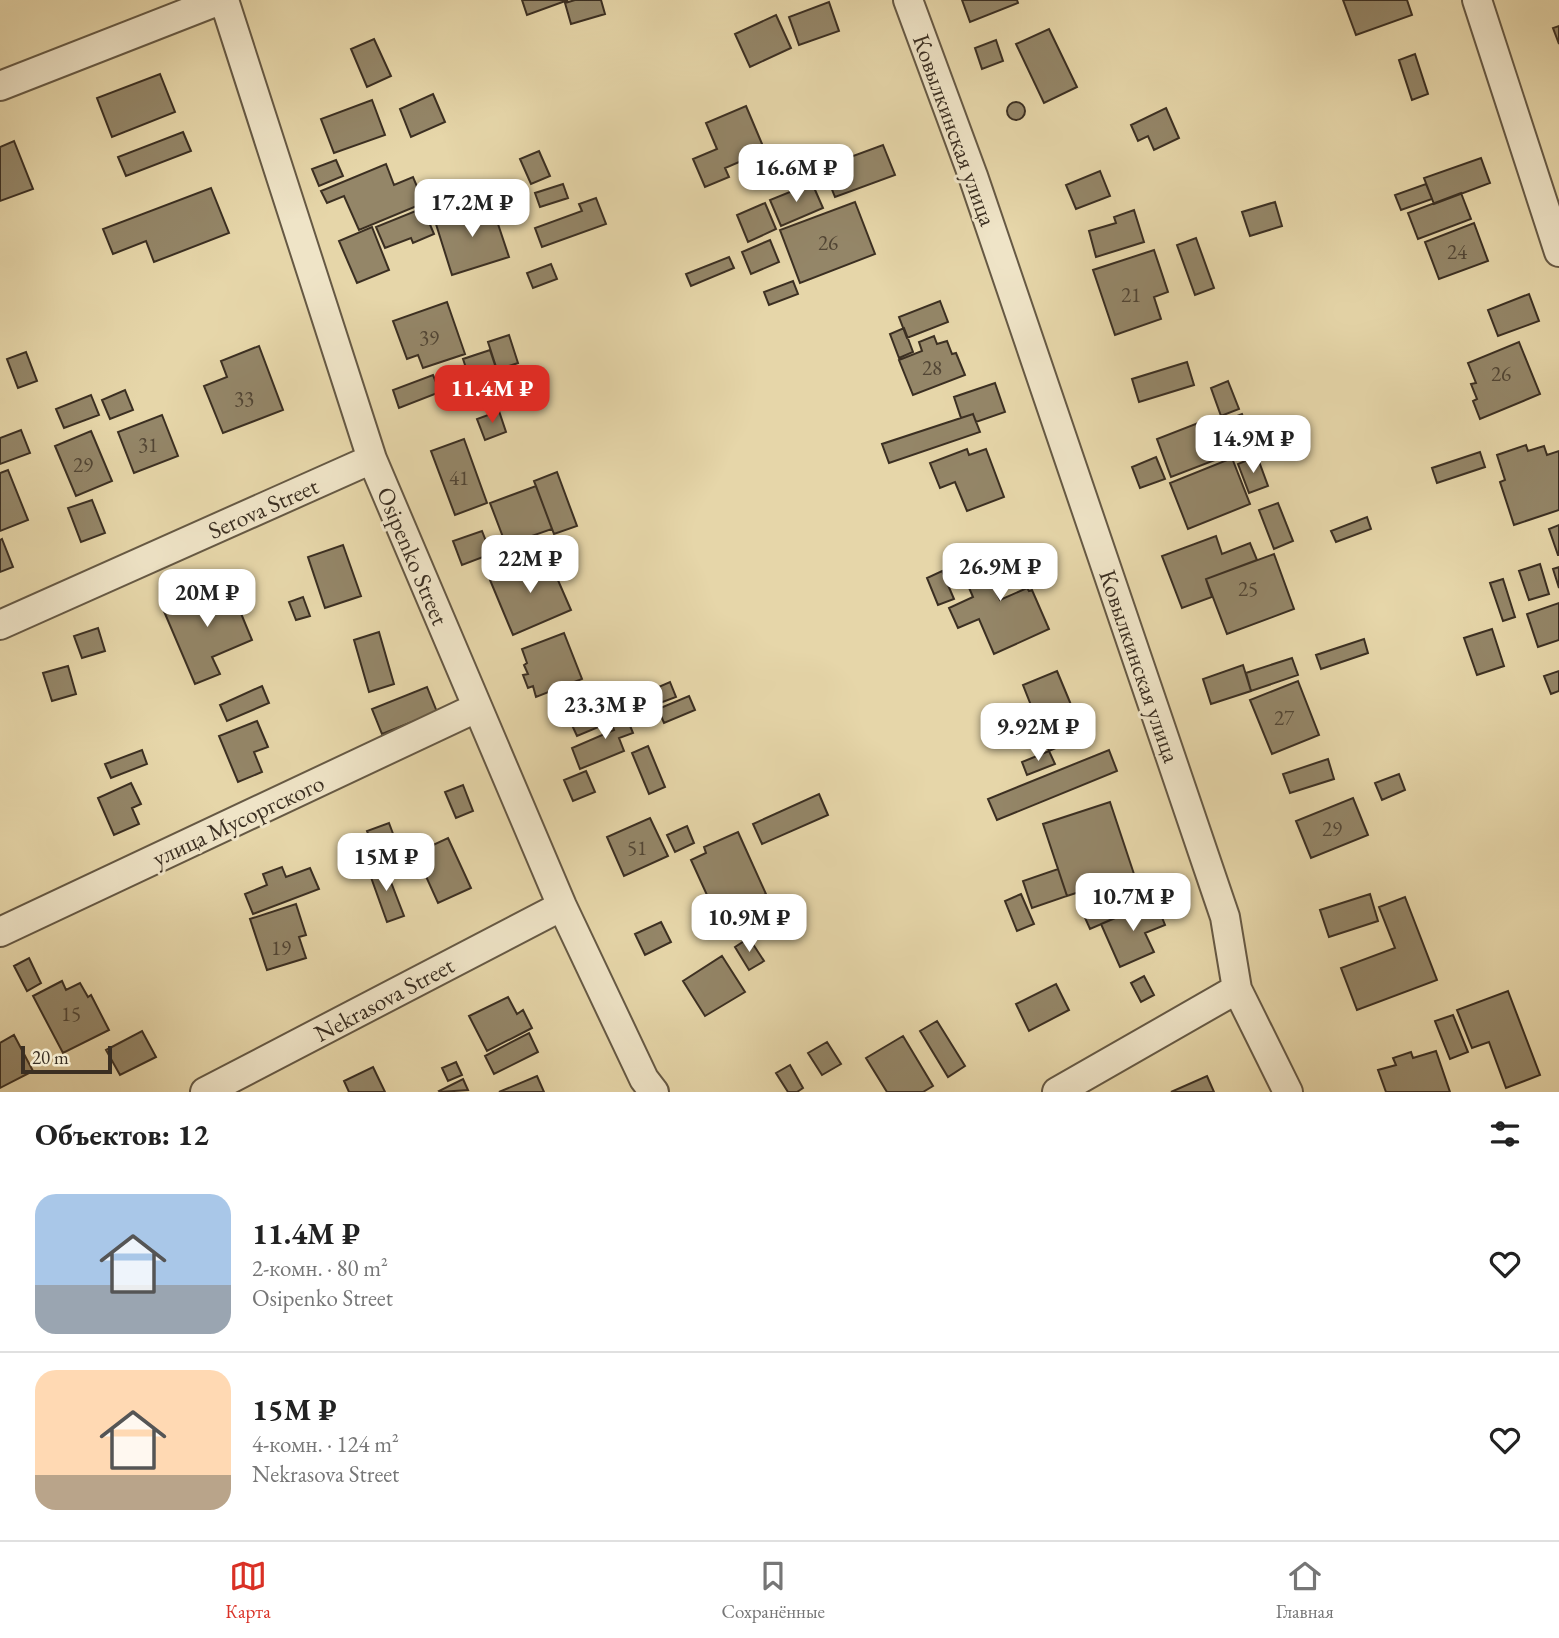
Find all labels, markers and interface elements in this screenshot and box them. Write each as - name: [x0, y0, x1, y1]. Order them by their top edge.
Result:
- street label: Ковылкинская улица: [906, 30, 1004, 231]
- pin: 16.6M ₽: [731, 144, 861, 204]
- text: 16.6M ₽: [755, 152, 837, 182]
- pin: 17.2M ₽: [407, 180, 537, 239]
- text: 17.2M ₽: [431, 187, 513, 217]
- house number: 26: [818, 229, 838, 256]
- house number: 24: [1447, 238, 1468, 265]
- house number: 21: [1121, 281, 1141, 308]
- house number: 39: [419, 324, 439, 351]
- house number: 28: [922, 354, 942, 381]
- house number: 26: [1491, 360, 1511, 387]
- pin: 11.4M ₽: [427, 366, 557, 425]
- text: 11.4M ₽: [451, 373, 533, 403]
- house number: 33: [234, 385, 254, 412]
- pin: 14.9M ₽: [1188, 416, 1318, 475]
- text: 14.9M ₽: [1212, 423, 1294, 453]
- house number: 31: [138, 431, 158, 458]
- house number: 29: [73, 451, 93, 478]
- house number: 41: [449, 464, 469, 491]
- street label: Serova Street: [203, 470, 323, 546]
- street label: Osipenko Street: [370, 482, 456, 630]
- pin: 22M ₽: [481, 536, 579, 595]
- text: 22M ₽: [497, 543, 563, 573]
- pin: 26.9M ₽: [935, 544, 1065, 603]
- text: 26.9M ₽: [959, 551, 1041, 581]
- street label: Ковылкинская улица: [1092, 565, 1188, 767]
- pin: 20M ₽: [158, 570, 256, 629]
- house number: 25: [1238, 575, 1258, 602]
- text: 20M ₽: [174, 577, 240, 607]
- pin: 23.3M ₽: [540, 682, 670, 741]
- text: 23.3M ₽: [564, 689, 646, 719]
- pin: 9.92M ₽: [973, 704, 1103, 763]
- house number: 27: [1274, 704, 1295, 731]
- text: 9.92M ₽: [997, 711, 1079, 741]
- street label: улица Мусоргского: [147, 767, 329, 873]
- house number: 29: [1322, 815, 1342, 842]
- pin: 15M ₽: [337, 834, 435, 893]
- house number: 51: [627, 834, 647, 861]
- text: 15M ₽: [353, 841, 419, 871]
- pin: 10.7M ₽: [1068, 874, 1198, 933]
- text: 10.7M ₽: [1092, 881, 1174, 911]
- pin: 10.9M ₽: [684, 894, 814, 954]
- text: 10.9M ₽: [708, 902, 790, 932]
- house number: 19: [271, 934, 291, 961]
- street label: Nekrasova Street: [309, 949, 460, 1049]
- house number: 15: [61, 1000, 81, 1027]
- scale bar: [21, 1043, 112, 1075]
- text: 20 m: [32, 1045, 69, 1070]
- text: Объектов: 12: [35, 1115, 209, 1154]
- icon: filters: [1486, 1115, 1524, 1153]
- text: 11.4M ₽: [252, 1214, 360, 1253]
- icon: home: [91, 1222, 175, 1306]
- icon: heart: [1486, 1245, 1524, 1283]
- text: 2-комн. · 80 m²: [252, 1253, 388, 1283]
- text: Osipenko Street: [252, 1283, 393, 1313]
- text: 15M ₽: [252, 1390, 337, 1429]
- icon: home: [91, 1398, 175, 1482]
- icon: heart: [1486, 1421, 1524, 1459]
- text: 4-комн. · 124 m²: [252, 1429, 399, 1459]
- text: Nekrasova Street: [252, 1459, 399, 1489]
- tab: Карта: [225, 1557, 271, 1624]
- tab: Сохранённые: [721, 1557, 825, 1624]
- tab: Главная: [1276, 1557, 1334, 1624]

